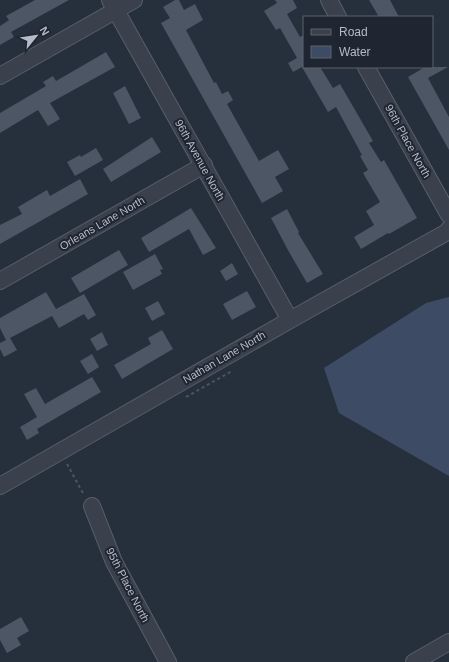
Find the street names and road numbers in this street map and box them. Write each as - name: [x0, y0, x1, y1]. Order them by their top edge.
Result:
- street label: 96th Place North: [383, 102, 433, 180]
- street label: 96th Avenue North: [173, 117, 227, 203]
- street label: Orleans Lane North: [57, 194, 147, 252]
- street label: Nathan Lane North: [181, 329, 267, 385]
- street label: 95th Place North: [104, 546, 152, 624]

